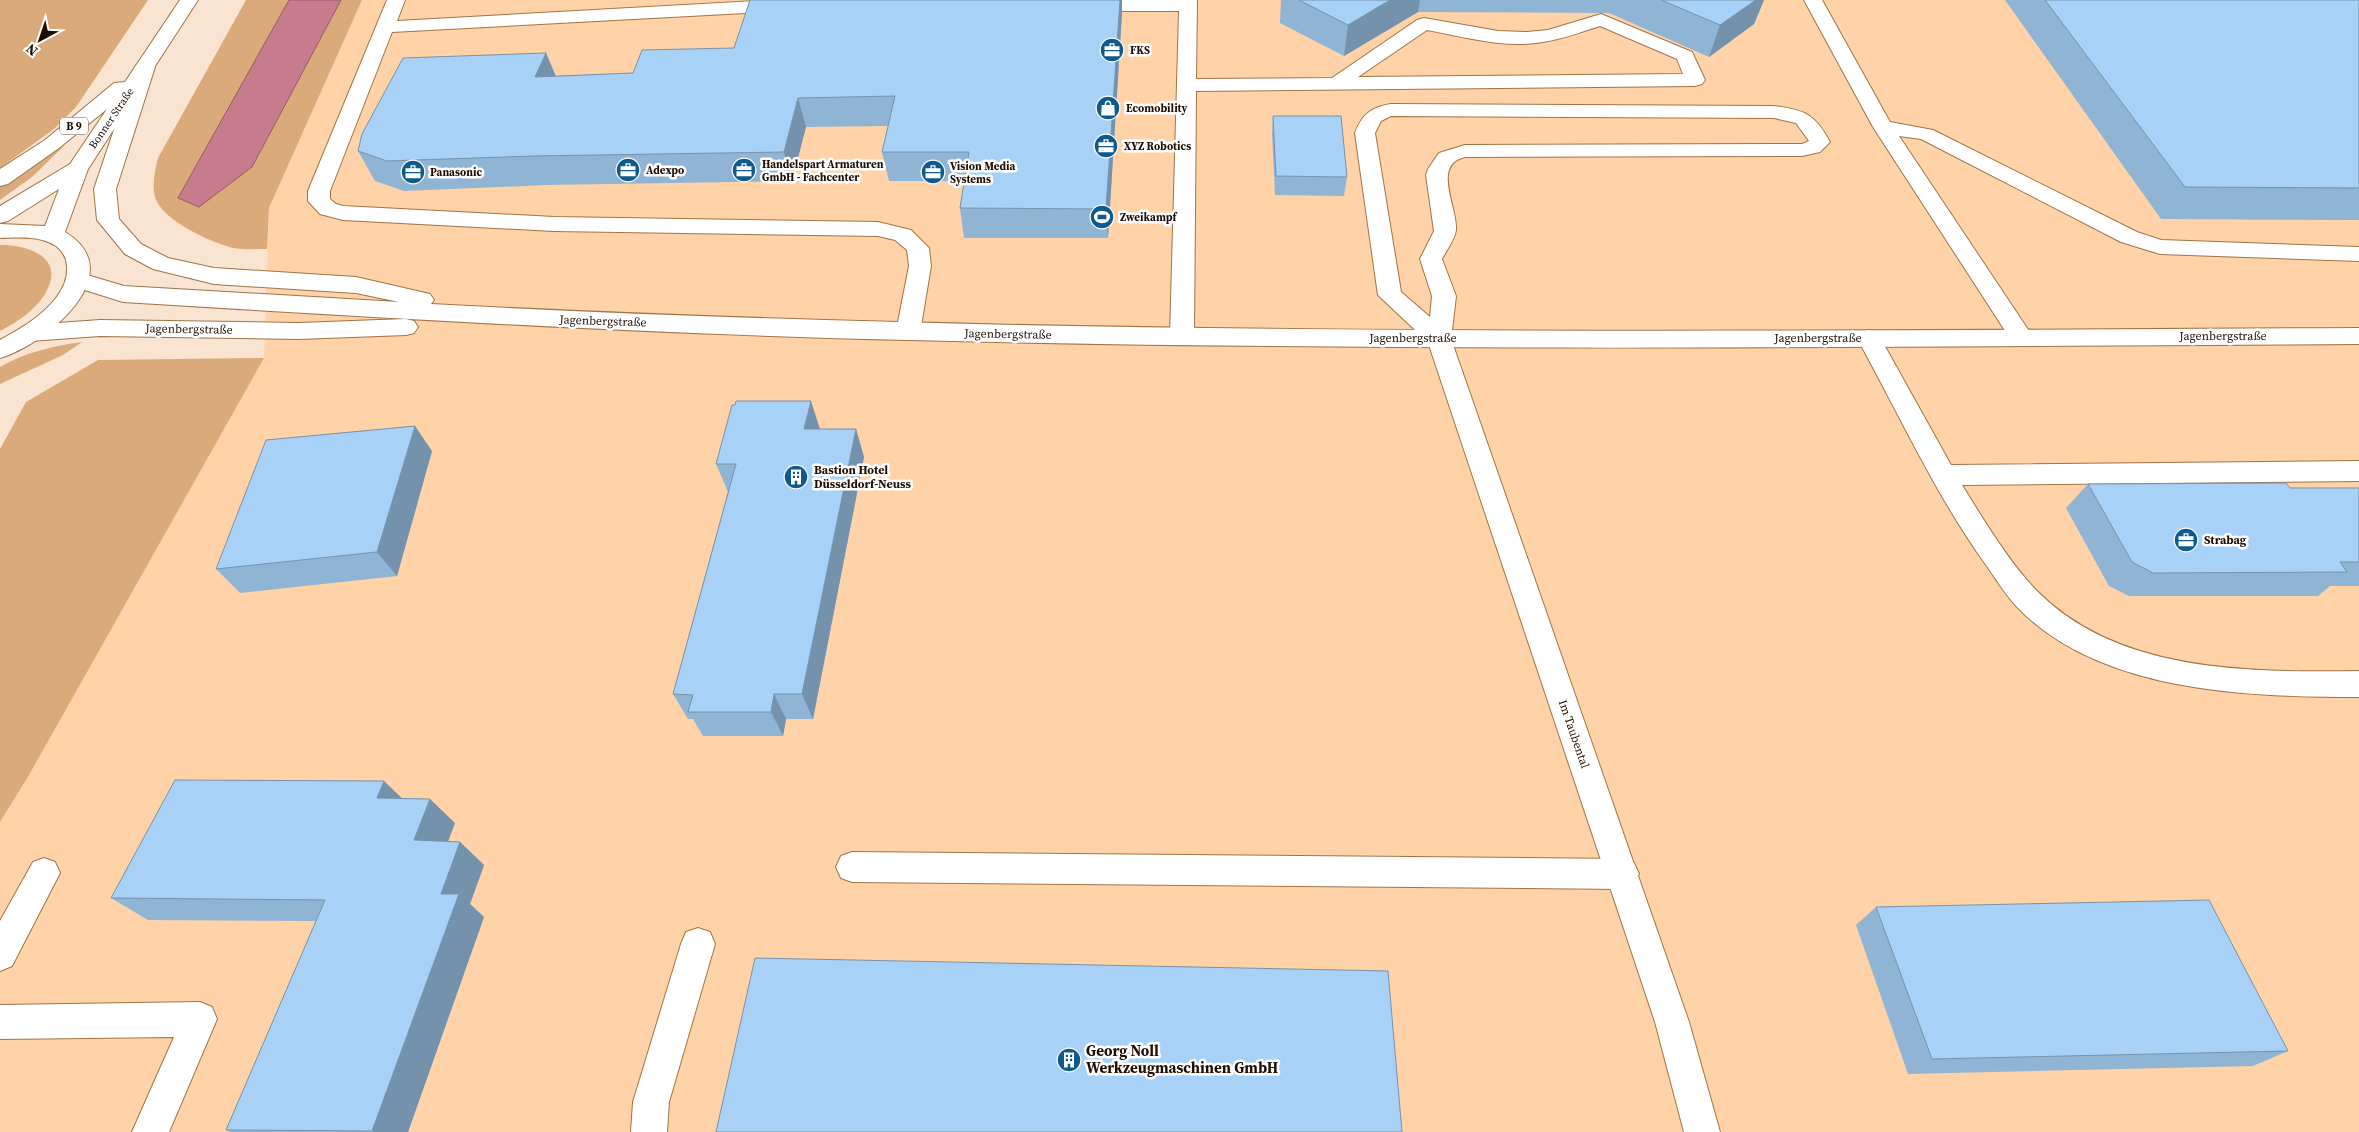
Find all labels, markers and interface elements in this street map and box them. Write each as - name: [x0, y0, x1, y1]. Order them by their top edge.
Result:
- north arrow: [15, 15, 65, 65]
- office icon: FKS: [1099, 37, 1125, 63]
- text: N: [21, 39, 42, 61]
- place label: FKS: [1130, 43, 1150, 58]
- street label: Bonner Straße: [85, 85, 138, 152]
- shop icon: Ecomobility: [1095, 95, 1121, 121]
- place label: Ecomobility: [1126, 101, 1188, 116]
- road number: B 9: [60, 118, 88, 134]
- office icon: XYZ Robotics: [1093, 133, 1119, 159]
- place label: XYZ Robotics: [1124, 139, 1191, 154]
- office icon: Adexpo: [615, 157, 641, 183]
- office icon: Handelspart Armaturen GmbH - Fachcenter: [731, 157, 757, 183]
- place label: Handelspart Armaturen GmbH - Fachcenter: [762, 157, 884, 185]
- office icon: Panasonic: [400, 159, 426, 185]
- office icon: Vision Media Systems: [920, 159, 946, 185]
- place label: Vision Media Systems: [950, 159, 1015, 187]
- place label: Adexpo: [646, 163, 684, 178]
- place label: Panasonic: [430, 165, 482, 180]
- sports icon: Zweikampf: [1089, 204, 1115, 230]
- place label: Zweikampf: [1120, 210, 1178, 225]
- street label: Jagenbergstraße: [558, 311, 647, 331]
- street label: Jagenbergstraße: [144, 320, 233, 338]
- street label: Jagenbergstraße: [963, 325, 1052, 343]
- street label: Jagenbergstraße: [2178, 328, 2267, 344]
- street label: Jagenbergstraße: [1368, 330, 1457, 346]
- street label: Jagenbergstraße: [1773, 330, 1862, 346]
- place label: Bastion Hotel Düsseldorf-Neuss: [814, 462, 911, 492]
- building icon: Bastion Hotel Düsseldorf-Neuss: [783, 464, 809, 490]
- office icon: Strabag: [2173, 527, 2199, 553]
- place label: Strabag: [2204, 532, 2247, 548]
- street label: Im Taubental: [1555, 698, 1593, 771]
- place label: Georg Noll Werkzeugmaschinen GmbH: [1086, 1040, 1278, 1078]
- building icon: Georg Noll Werkzeugmaschinen GmbH: [1056, 1047, 1082, 1073]

